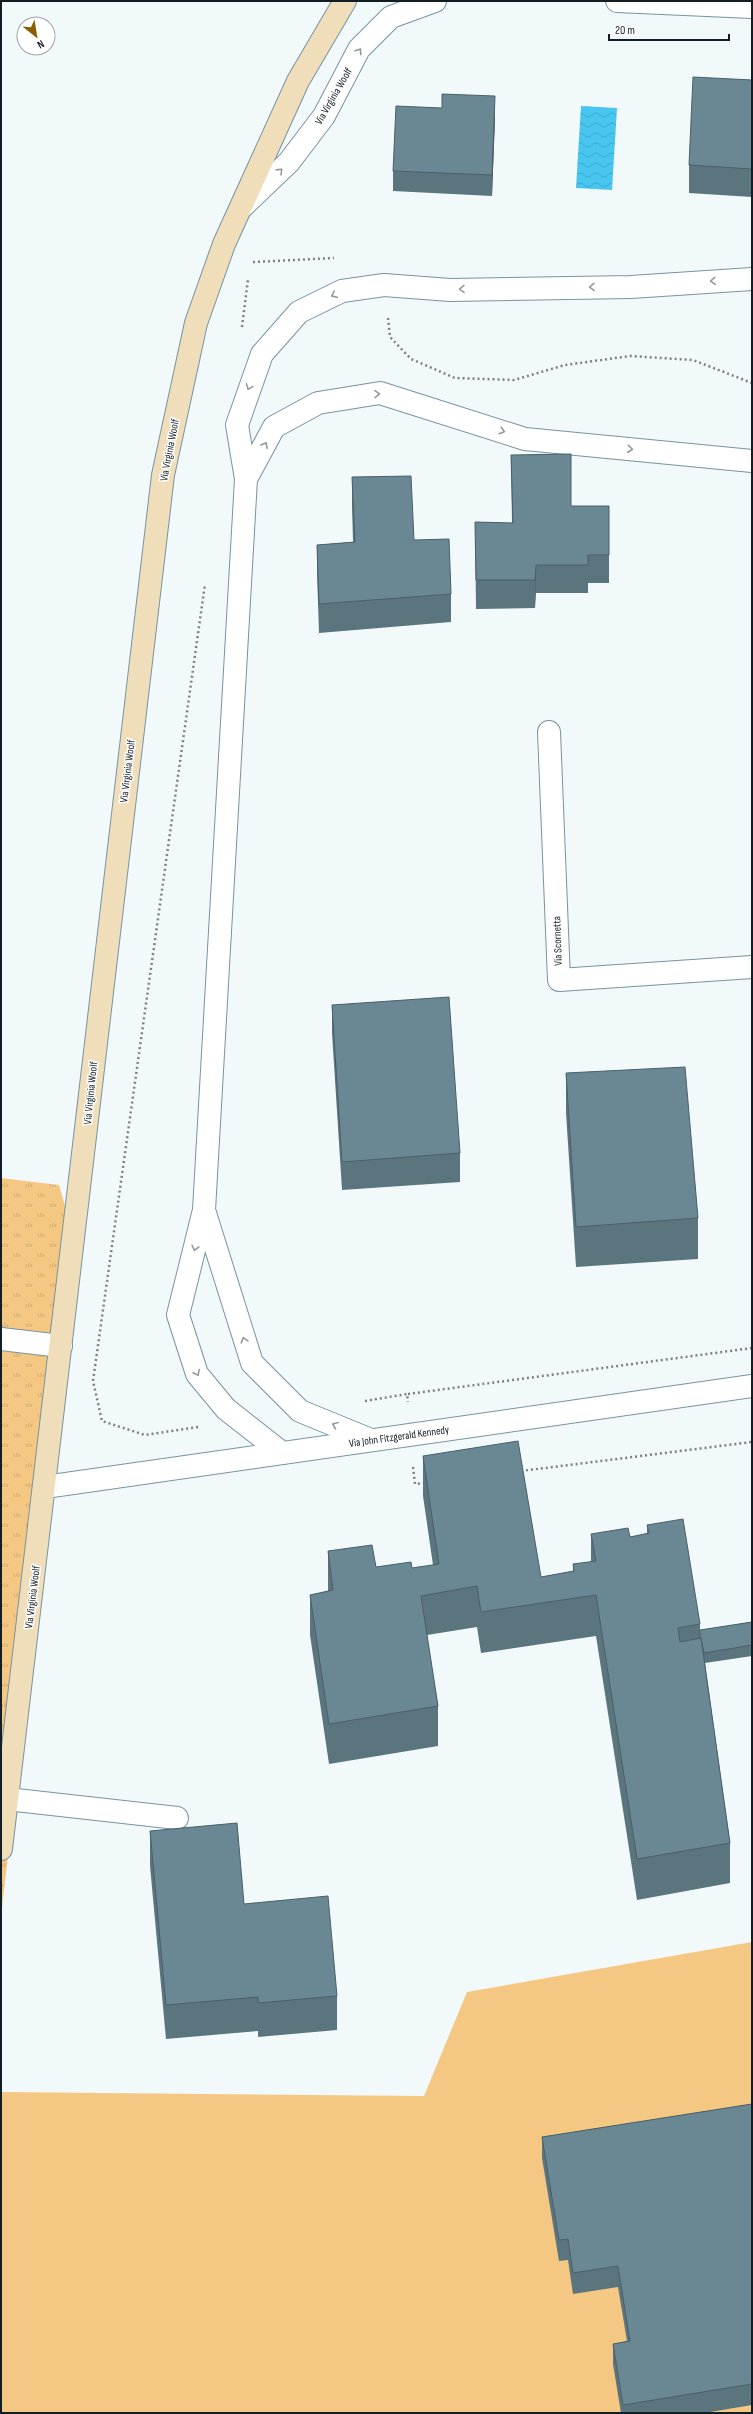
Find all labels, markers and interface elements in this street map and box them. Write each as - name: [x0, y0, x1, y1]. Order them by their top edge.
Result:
- north arrow: [16, 16, 56, 56]
- scale bar: [609, 16, 729, 42]
- text: 20 m: [615, 23, 635, 38]
- text: N: [35, 37, 47, 51]
- one-way arrow: [354, 48, 362, 55]
- street label: Via Virginia Woolf: [312, 65, 355, 127]
- one-way arrow: [275, 168, 283, 175]
- one-way arrow: [710, 277, 716, 286]
- one-way arrow: [589, 283, 595, 291]
- one-way arrow: [459, 285, 465, 293]
- one-way arrow: [330, 290, 338, 298]
- one-way arrow: [246, 383, 254, 390]
- one-way arrow: [375, 390, 381, 398]
- street label: Via Virginia Woolf: [157, 417, 182, 482]
- one-way arrow: [498, 426, 505, 435]
- one-way arrow: [260, 441, 268, 449]
- one-way arrow: [627, 445, 633, 454]
- street label: Via Virginia Woolf: [117, 738, 138, 803]
- street label: Via Scornetta: [550, 916, 565, 966]
- street label: Via Virginia Woolf: [81, 1060, 100, 1125]
- one-way arrow: [191, 1245, 199, 1251]
- one-way arrow: [241, 1337, 249, 1344]
- one-way arrow: [192, 1368, 200, 1376]
- one-way arrow: [331, 1422, 338, 1430]
- street label: Via John Fitzgerald Kennedy: [348, 1423, 451, 1450]
- street label: Via Virginia Woolf: [22, 1564, 43, 1629]

